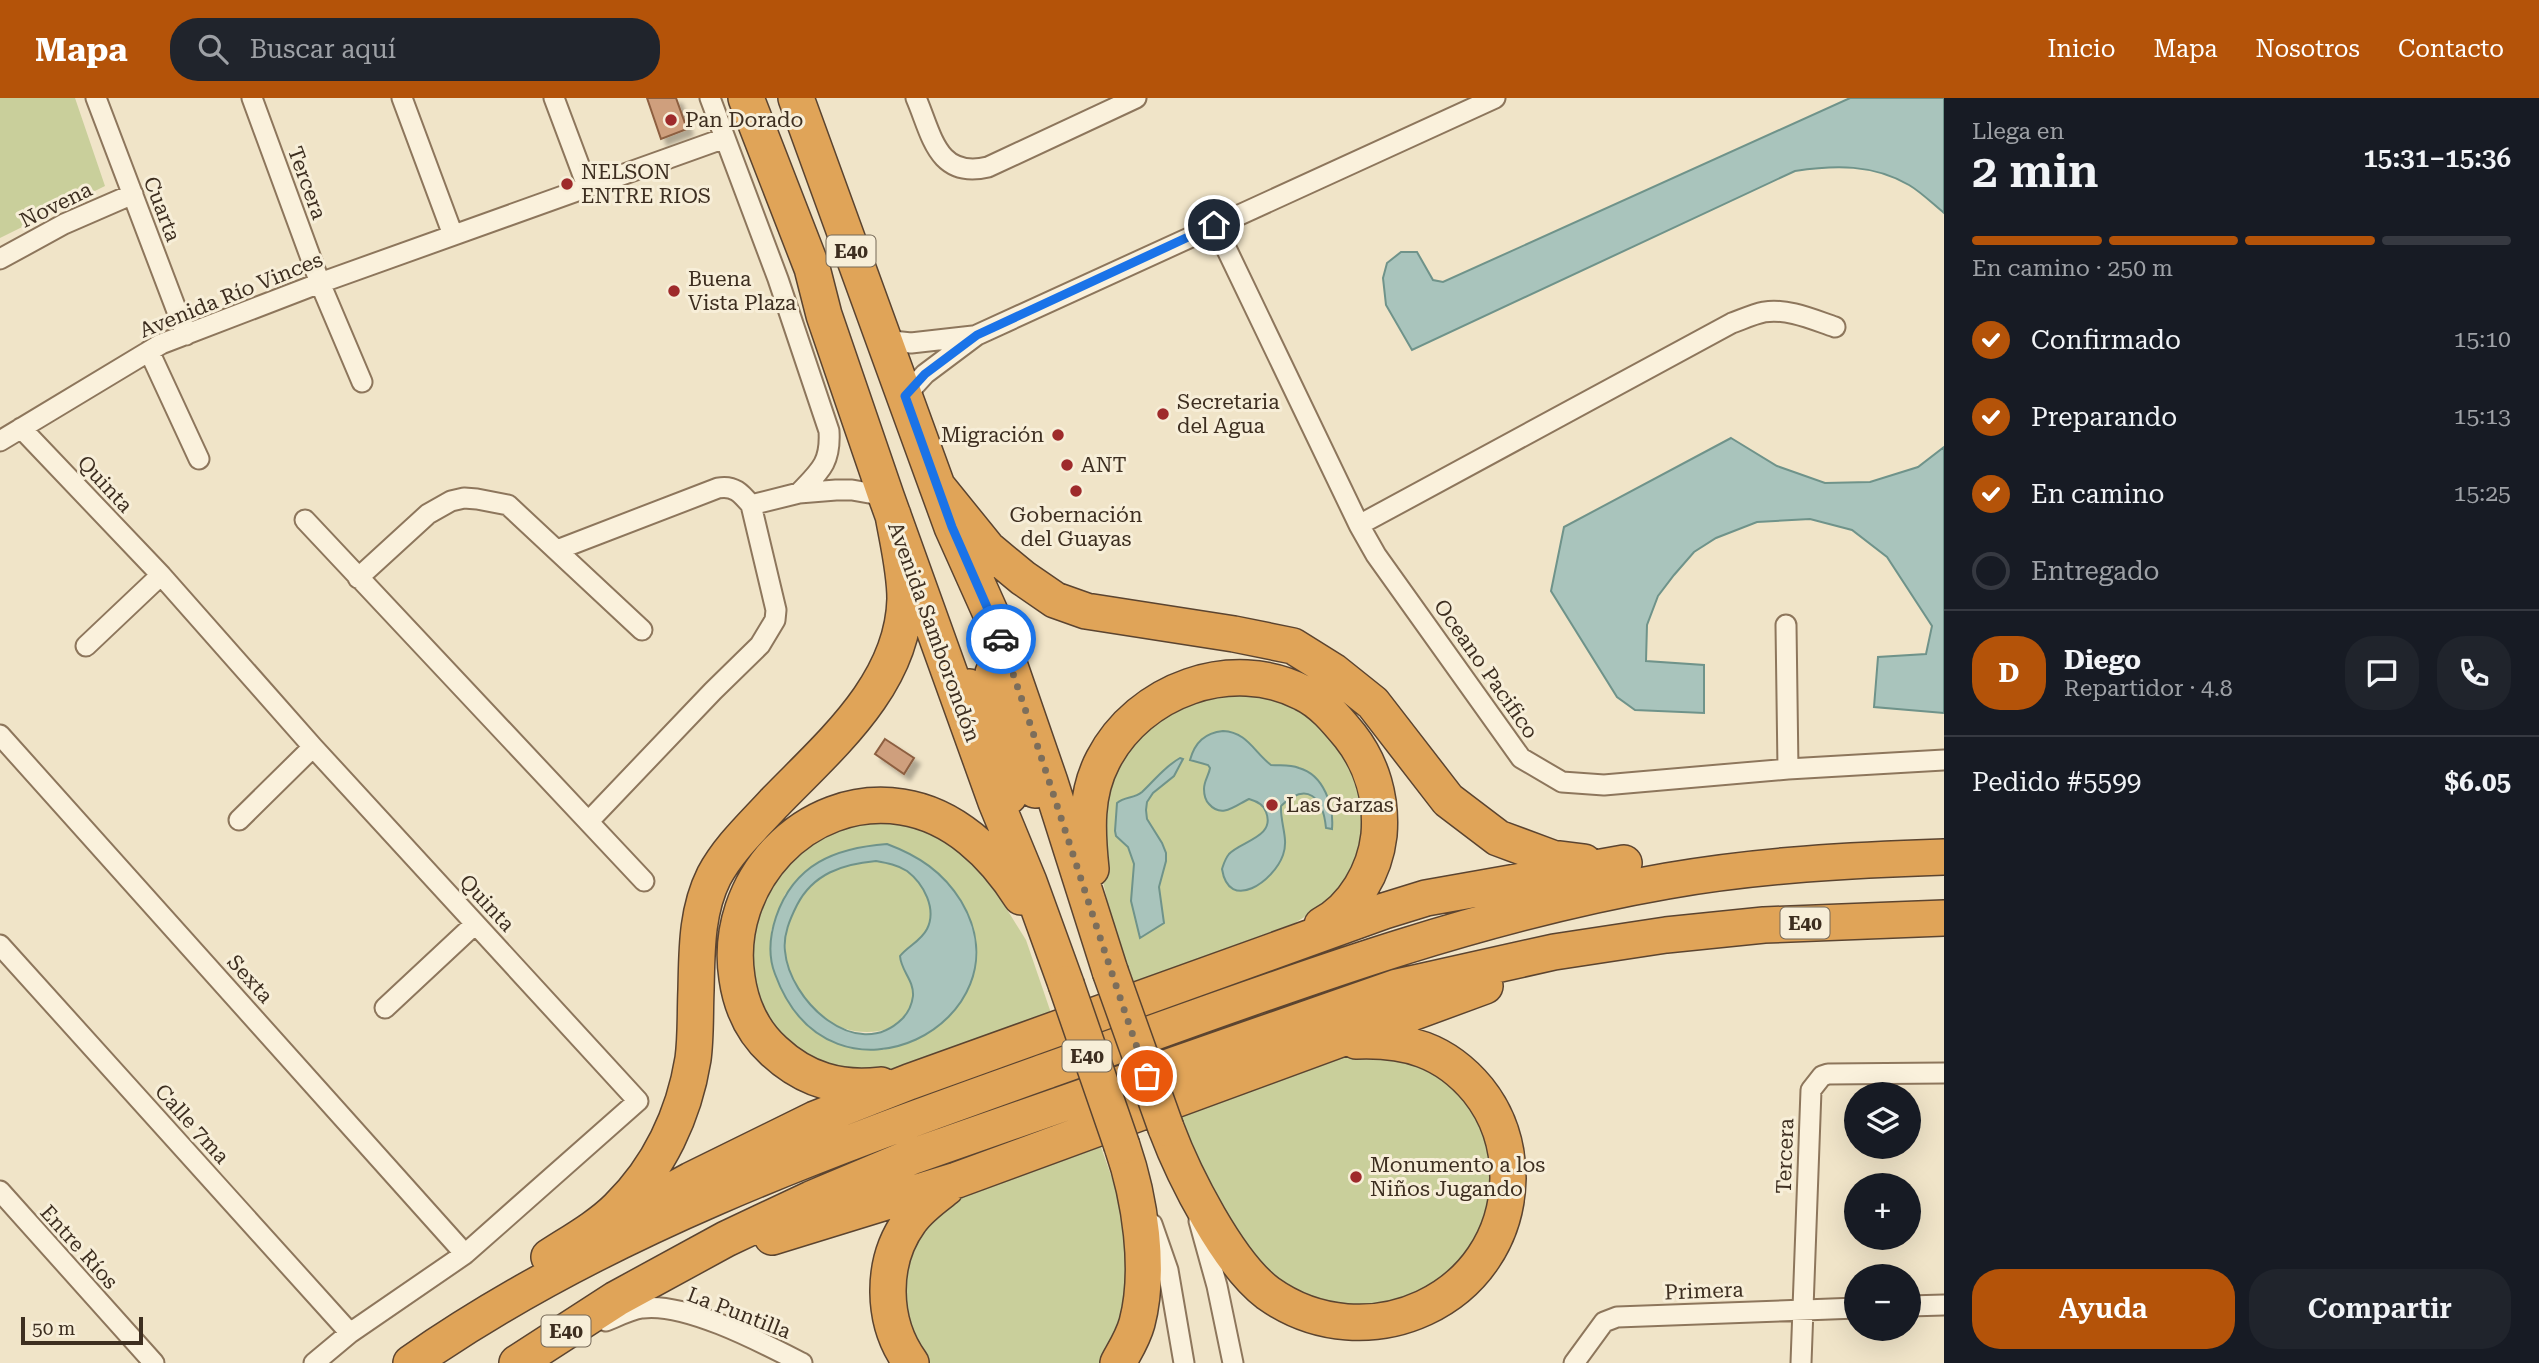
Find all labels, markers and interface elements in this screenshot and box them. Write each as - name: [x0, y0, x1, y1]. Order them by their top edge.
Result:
- search box: [170, 18, 660, 81]
- text: Mapa: [35, 30, 128, 69]
- icon: search: [194, 30, 232, 68]
- text: Buscar aquí: [250, 34, 396, 64]
- text: Inicio: [2047, 35, 2115, 63]
- text: Mapa: [2153, 35, 2218, 63]
- text: Nosotros: [2256, 35, 2360, 63]
- text: Contacto: [2398, 35, 2504, 63]
- place label: Pan Dorado: [685, 108, 803, 132]
- marker: Pan Dorado: [663, 112, 679, 128]
- text: Llega en: [1972, 118, 2064, 145]
- street label: Tercera: [283, 143, 331, 223]
- text: 15:31–15:36: [2363, 143, 2511, 173]
- text: 2 min: [1972, 144, 2099, 198]
- place label: NELSON ENTRE RIOS: [581, 160, 711, 208]
- street label: Cuarta: [139, 173, 186, 245]
- marker: NELSON ENTRE RIOS: [559, 176, 575, 192]
- street label: Novena: [16, 177, 97, 233]
- pin: [1184, 195, 1244, 255]
- icon: home: [1195, 206, 1233, 244]
- road number: E40: [826, 236, 876, 266]
- street label: Avenida Río Vinces: [136, 247, 326, 343]
- text: En camino · 250 m: [1972, 255, 2173, 282]
- place label: Buena Vista Plaza: [688, 267, 797, 315]
- marker: Buena Vista Plaza: [666, 283, 682, 299]
- icon: check: [1972, 321, 2010, 359]
- text: Confirmado: [2031, 325, 2181, 355]
- text: 15:10: [2454, 326, 2511, 353]
- place label: Secretaria del Agua: [1177, 390, 1280, 438]
- icon: check: [1972, 398, 2010, 436]
- text: Preparando: [2031, 402, 2177, 432]
- text: 15:13: [2454, 403, 2511, 430]
- marker: Secretaria del Agua: [1155, 406, 1171, 422]
- place label: Migración: [941, 423, 1044, 447]
- marker: Migración: [1050, 427, 1066, 443]
- street label: Quinta: [73, 451, 138, 518]
- place label: ANT: [1081, 453, 1127, 477]
- marker: ANT: [1059, 457, 1075, 473]
- icon: check: [1972, 475, 2010, 513]
- text: En camino: [2031, 479, 2164, 509]
- text: 15:25: [2454, 480, 2511, 507]
- marker: Gobernación del Guayas: [1068, 483, 1084, 499]
- place label: Gobernación del Guayas: [1010, 503, 1143, 551]
- street label: Avenida Samborondón: [883, 519, 985, 746]
- text: Entregado: [2031, 556, 2160, 586]
- street label: Oceano Pacifico: [1429, 595, 1543, 743]
- courier: [966, 604, 1036, 674]
- icon: car: [982, 620, 1020, 658]
- button: chat: [2345, 636, 2419, 710]
- button: phone: [2437, 636, 2511, 710]
- text: Diego: [2064, 645, 2141, 675]
- text: D: [1999, 658, 2019, 688]
- text: Repartidor · 4.8: [2064, 675, 2233, 702]
- text: Pedido #5599: [1972, 767, 2141, 797]
- text: $6.05: [2445, 767, 2511, 797]
- place label: Las Garzas: [1286, 793, 1394, 817]
- marker: Las Garzas: [1264, 797, 1280, 813]
- street label: Quinta: [455, 870, 520, 937]
- road number: E40: [1780, 908, 1829, 938]
- street label: Sexta: [222, 950, 278, 1008]
- road number: E40: [1062, 1040, 1112, 1072]
- pin: [1117, 1046, 1177, 1106]
- icon: bag: [1128, 1057, 1166, 1095]
- street label: Calle 7ma: [150, 1079, 234, 1169]
- map controls: [1844, 1082, 1921, 1341]
- button: layers: [1844, 1082, 1921, 1159]
- street label: Tercera: [1772, 1117, 1798, 1194]
- place label: Monumento a los Niños Jugando: [1370, 1153, 1545, 1201]
- marker: Monumento a los Niños Jugando: [1348, 1169, 1364, 1185]
- button: +: [1844, 1173, 1921, 1250]
- street label: Entre Ríos: [35, 1200, 123, 1294]
- button: −: [1844, 1264, 1921, 1341]
- button: Ayuda: [1972, 1269, 2235, 1349]
- button: Compartir: [2249, 1269, 2511, 1349]
- street label: Primera: [1664, 1278, 1745, 1304]
- street label: La Puntilla: [684, 1282, 795, 1344]
- scale bar: [21, 1314, 144, 1346]
- road number: E40: [542, 1316, 590, 1346]
- text: 50 m: [32, 1317, 75, 1340]

